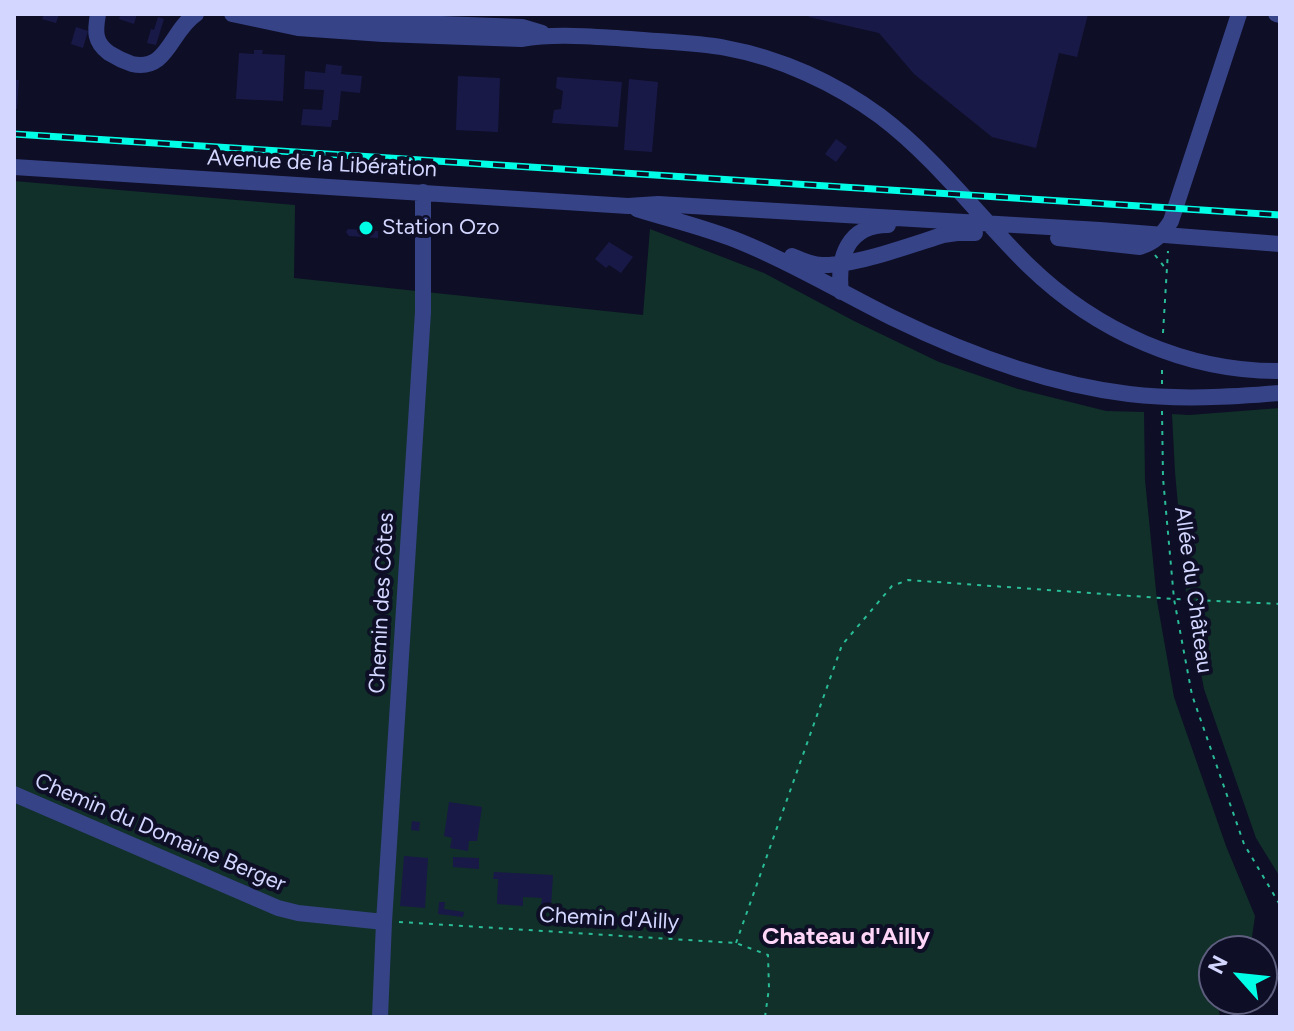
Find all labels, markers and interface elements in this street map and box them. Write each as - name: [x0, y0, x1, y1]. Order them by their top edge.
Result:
- street label: Avenue de la Libération: [206, 145, 438, 183]
- place label: Station Ozo: [382, 215, 500, 241]
- marker: Station Ozo: [357, 219, 375, 237]
- street label: Allée du Château: [1168, 505, 1218, 675]
- street label: Chemin des Côtes: [364, 512, 400, 694]
- street label: Chemin du Domaine Berger: [30, 768, 290, 898]
- street label: Chemin d'Ailly: [538, 902, 680, 936]
- district label: Chateau d'Ailly: [762, 923, 930, 951]
- north arrow: [1198, 935, 1278, 1015]
- text: N: [1202, 951, 1234, 979]

